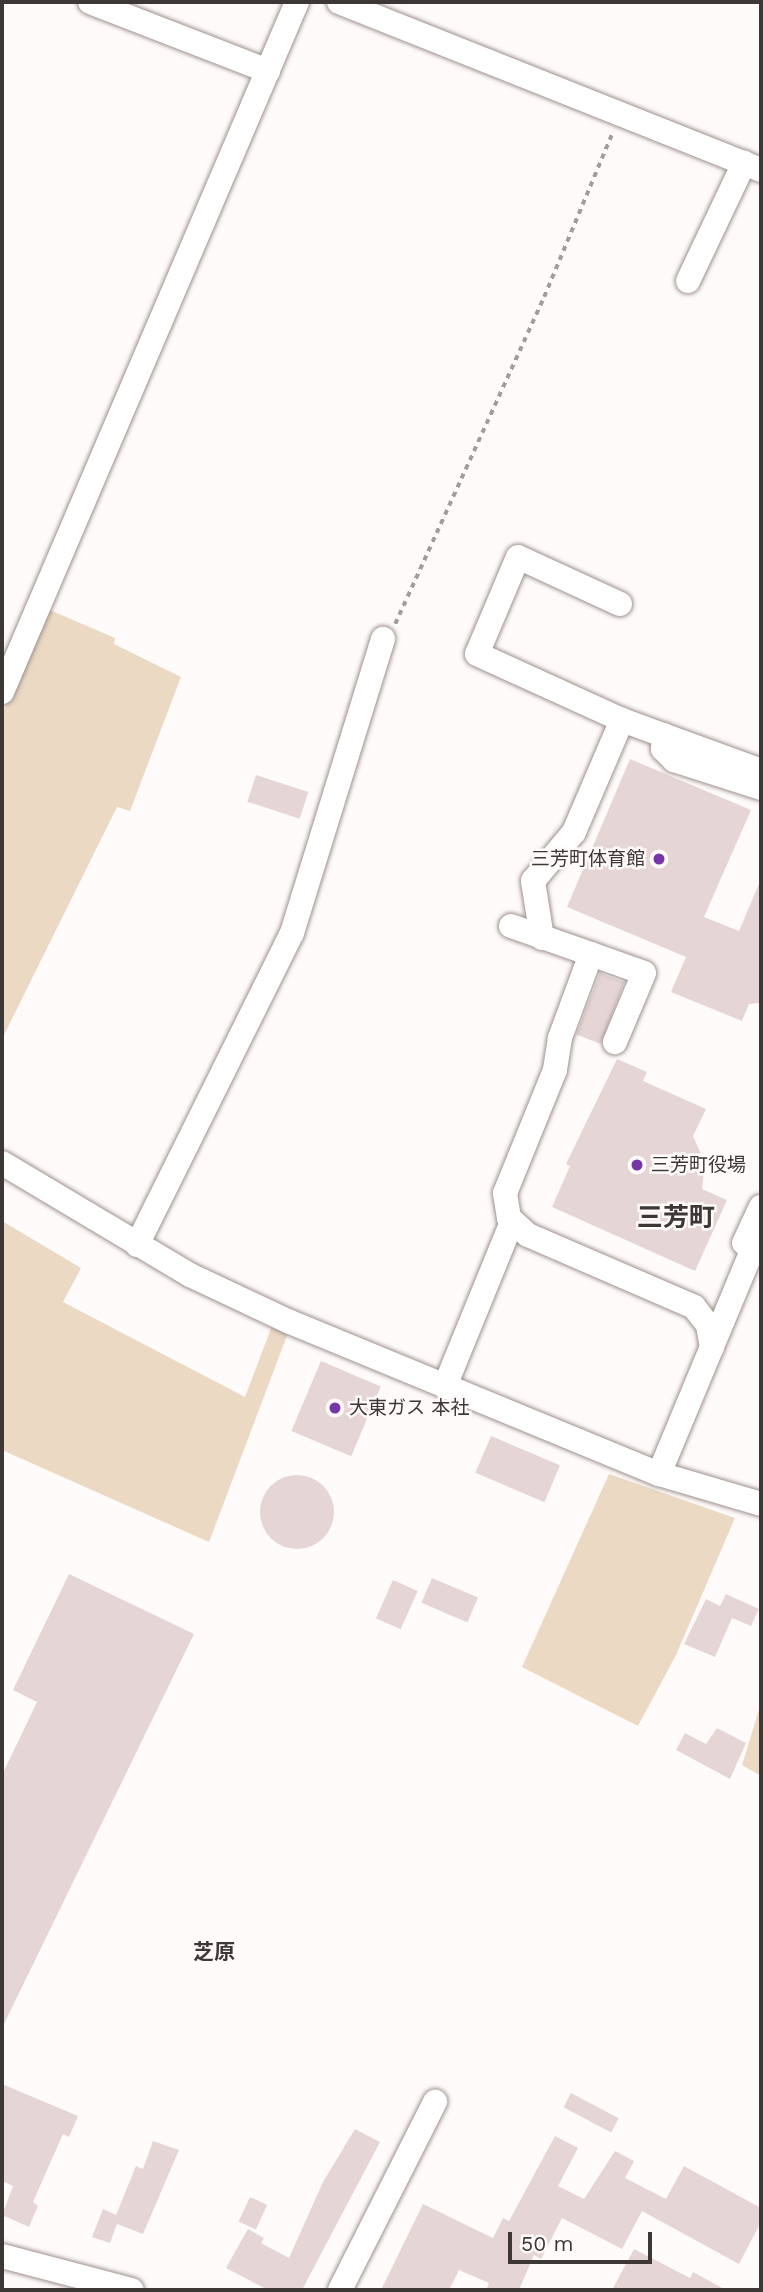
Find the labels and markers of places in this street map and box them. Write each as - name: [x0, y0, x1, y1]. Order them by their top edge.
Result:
- place label: 三芳町体育館: [531, 848, 645, 870]
- marker: 三芳町体育館: [651, 851, 667, 867]
- place label: 三芳町役場: [651, 1154, 746, 1176]
- marker: 三芳町役場: [629, 1157, 645, 1173]
- place label: 大東ガス 本社: [349, 1397, 469, 1419]
- marker: 大東ガス 本社: [327, 1400, 343, 1416]

